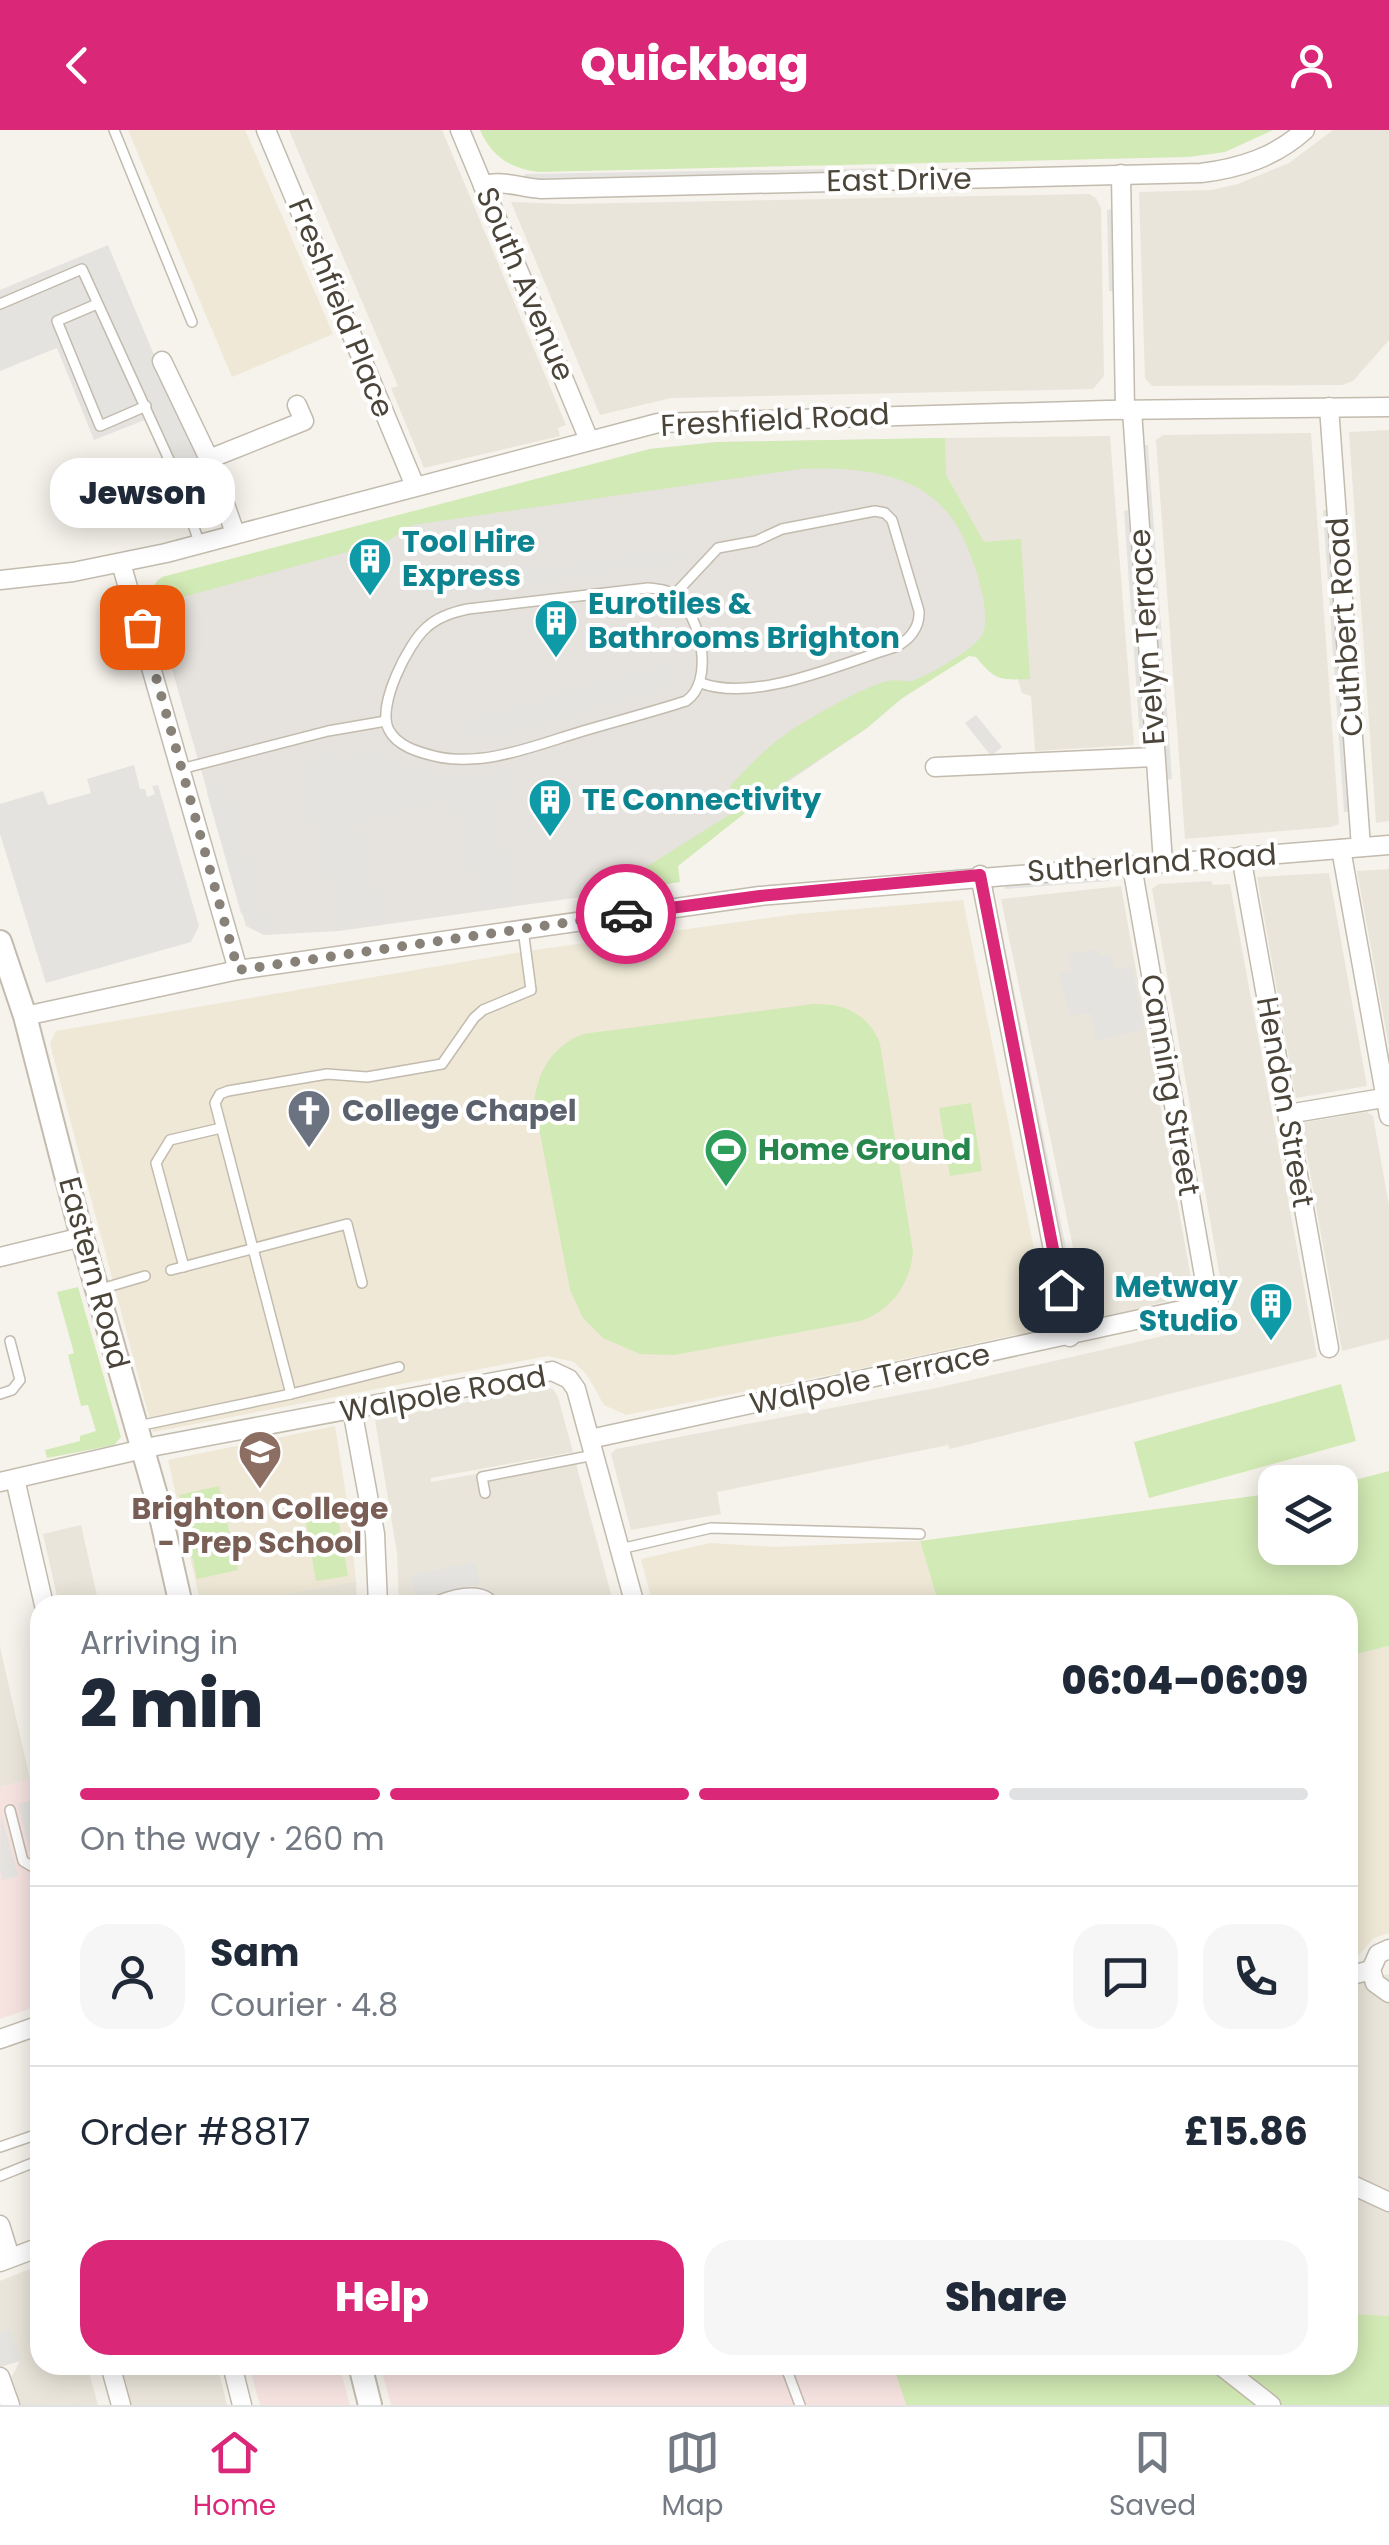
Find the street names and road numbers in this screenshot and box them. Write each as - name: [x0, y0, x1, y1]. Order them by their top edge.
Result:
- street label: East Drive: [826, 157, 972, 202]
- street label: South Avenue: [465, 180, 586, 387]
- street label: Freshfield Place: [278, 192, 405, 424]
- street label: Freshfield Road: [659, 392, 891, 447]
- street label: Cuthbert Road: [1315, 516, 1374, 738]
- street label: Evelyn Terrace: [1117, 527, 1176, 747]
- street label: Sutherland Road: [1026, 832, 1278, 893]
- street label: Canning Street: [1130, 971, 1211, 1199]
- street label: Hendon Street: [1246, 993, 1325, 1211]
- street label: Eastern Road: [48, 1172, 141, 1374]
- street label: Walpole Terrace: [746, 1332, 994, 1425]
- street label: Walpole Road: [337, 1354, 549, 1433]

